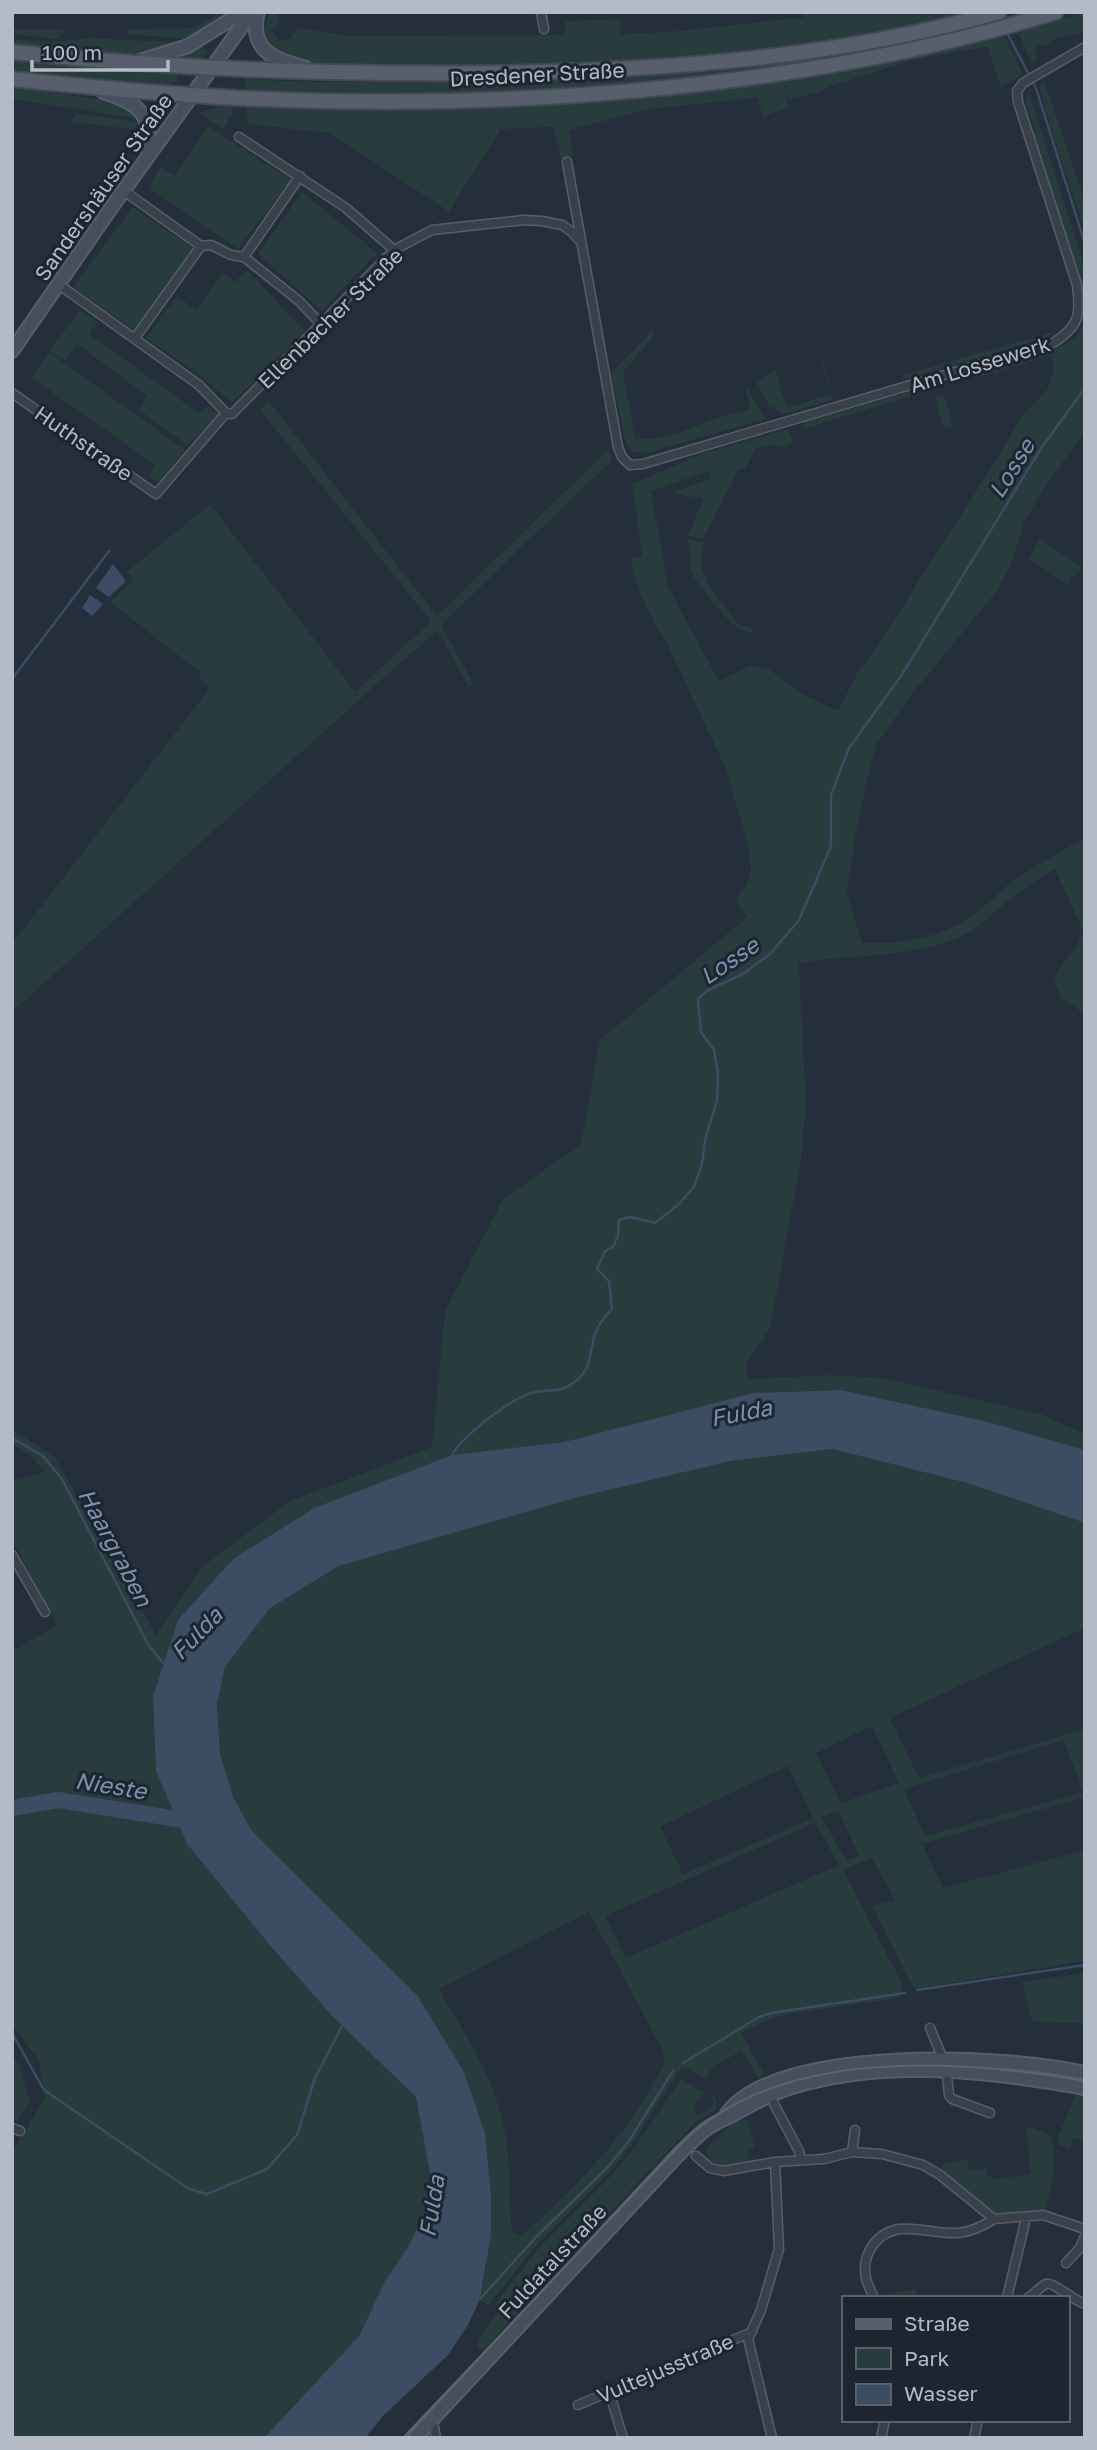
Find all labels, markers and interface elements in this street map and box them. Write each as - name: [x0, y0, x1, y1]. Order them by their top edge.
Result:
- scale bar: [32, 28, 168, 72]
- text: 100 m: [42, 39, 102, 65]
- street label: Dresdener Straße: [449, 56, 625, 92]
- street label: Sandershäuser Straße: [29, 88, 177, 286]
- street label: Ellenbacher Straße: [252, 242, 408, 394]
- street label: Am Lossewerk: [907, 330, 1054, 398]
- street label: Huthstraße: [30, 400, 138, 486]
- water label: Losse: [982, 432, 1041, 503]
- water label: Losse: [694, 929, 765, 990]
- water label: Fulda: [708, 1392, 775, 1432]
- water label: Haargraben: [73, 1483, 159, 1612]
- water label: Fulda: [164, 1600, 228, 1665]
- water label: Nieste: [73, 1766, 150, 1805]
- water label: Fulda: [412, 2172, 450, 2239]
- street label: Fuldatalstraße: [492, 2198, 612, 2324]
- legend: [842, 2296, 1069, 2422]
- text: Straße: [904, 2310, 970, 2336]
- street label: Vultejusstraße: [593, 2328, 737, 2408]
- text: Park: [904, 2345, 950, 2371]
- text: Wasser: [904, 2380, 978, 2406]

